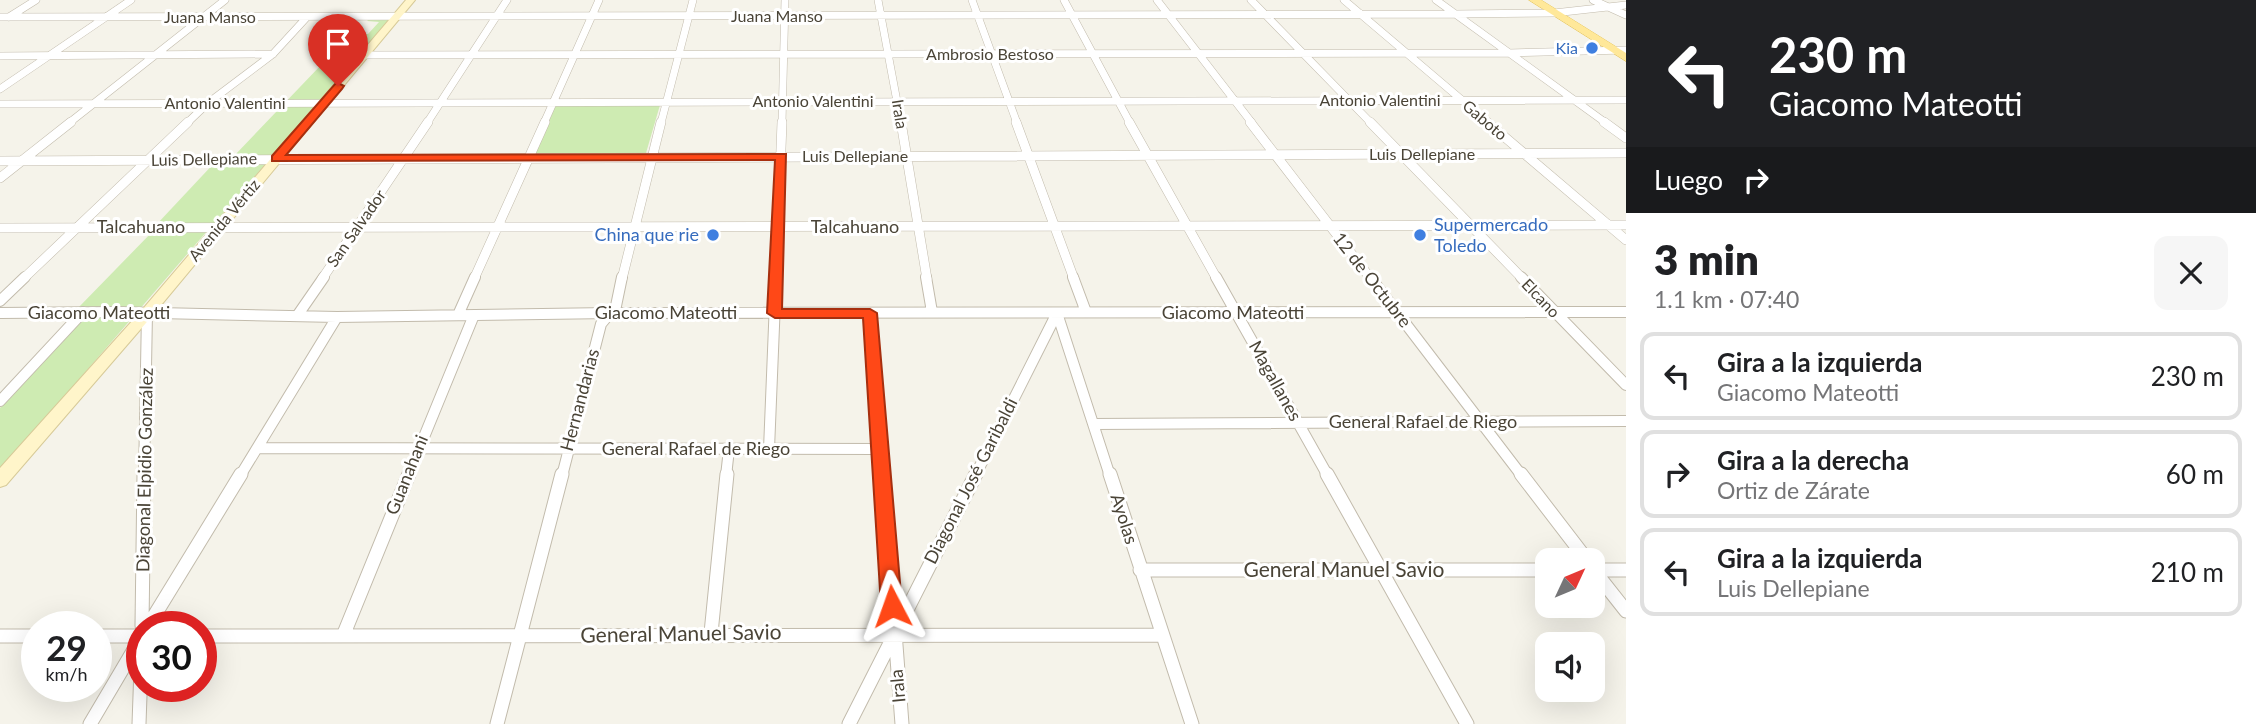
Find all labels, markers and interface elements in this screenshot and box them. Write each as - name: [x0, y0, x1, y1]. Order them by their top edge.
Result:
- street label: Juana Manso: [731, 6, 823, 25]
- street label: Juana Manso: [164, 7, 256, 26]
- pin: [308, 14, 368, 86]
- icon: arrive: [319, 25, 357, 63]
- text: 230 m: [1769, 25, 1907, 83]
- icon: left: [1654, 28, 1745, 119]
- place label: Kia: [1556, 38, 1578, 57]
- marker: Kia: [1584, 40, 1600, 56]
- street label: Ambrosio Bestoso: [926, 44, 1054, 63]
- text: Giacomo Mateotti: [1769, 84, 2022, 123]
- street label: Antonio Valentini: [1319, 90, 1441, 109]
- street label: Antonio Valentini: [752, 91, 874, 110]
- street label: Antonio Valentini: [164, 93, 286, 112]
- street label: Gaboto: [1459, 96, 1511, 144]
- street label: Irala: [889, 98, 912, 130]
- street label: Luis Dellepiane: [1369, 144, 1475, 163]
- street label: Luis Dellepiane: [802, 146, 908, 165]
- street label: Luis Dellepiane: [151, 148, 257, 169]
- icon: right: [1737, 161, 1775, 199]
- text: Luego: [1654, 164, 1723, 196]
- street label: Avenida Vértiz: [184, 175, 263, 264]
- street label: San Salvador: [322, 185, 389, 270]
- place label: Supermercado Toledo: [1434, 213, 1548, 256]
- street label: Talcahuano: [97, 215, 185, 237]
- street label: Talcahuano: [811, 215, 899, 237]
- place label: China que rie: [594, 223, 699, 245]
- marker: China que rie: [705, 227, 721, 243]
- street label: 12 de Octubre: [1329, 227, 1417, 331]
- marker: Supermercado Toledo: [1412, 227, 1428, 243]
- text: 3 min: [1654, 234, 1759, 284]
- button: close: [2154, 236, 2228, 310]
- street label: Elcano: [1518, 274, 1564, 321]
- text: 1.1 km · 07:40: [1654, 285, 1799, 313]
- street label: Giacomo Mateotti: [28, 301, 170, 323]
- street label: Giacomo Mateotti: [595, 301, 737, 323]
- street label: Giacomo Mateotti: [1162, 301, 1304, 323]
- street label: Magallanes: [1245, 336, 1307, 425]
- street label: Hernandarias: [555, 346, 603, 453]
- text: Gira a la izquierda: [1717, 346, 1923, 378]
- icon: left: [1658, 357, 1696, 395]
- text: 230 m: [2151, 360, 2224, 392]
- street label: Diagonal Elpidio González: [131, 368, 157, 572]
- text: Giacomo Mateotti: [1717, 378, 1899, 406]
- street label: Diagonal José Garibaldi: [919, 394, 1022, 567]
- street label: General Rafael de Riego: [1329, 410, 1517, 432]
- street label: Guanahani: [380, 431, 432, 518]
- street label: General Rafael de Riego: [602, 437, 790, 459]
- text: Gira a la derecha: [1717, 444, 1909, 476]
- icon: right: [1658, 455, 1696, 493]
- text: 60 m: [2166, 458, 2224, 490]
- text: Ortiz de Zárate: [1717, 476, 1870, 504]
- street label: Ayolas: [1107, 491, 1143, 547]
- text: Gira a la izquierda: [1717, 542, 1923, 574]
- north arrow: [1535, 548, 1605, 618]
- map controls: [1535, 548, 1605, 702]
- icon: left: [1658, 553, 1696, 591]
- street label: General Manuel Savio: [1243, 556, 1445, 581]
- text: 210 m: [2151, 556, 2224, 588]
- position arrow: [855, 569, 929, 643]
- text: Luis Dellepiane: [1717, 574, 1870, 602]
- speed limit sign: 30: [126, 611, 217, 702]
- street label: General Manuel Savio: [580, 618, 782, 647]
- text: 29: [46, 626, 87, 668]
- button: sound: [1535, 632, 1605, 702]
- text: km/h: [45, 663, 88, 685]
- street label: Irala: [885, 668, 909, 704]

